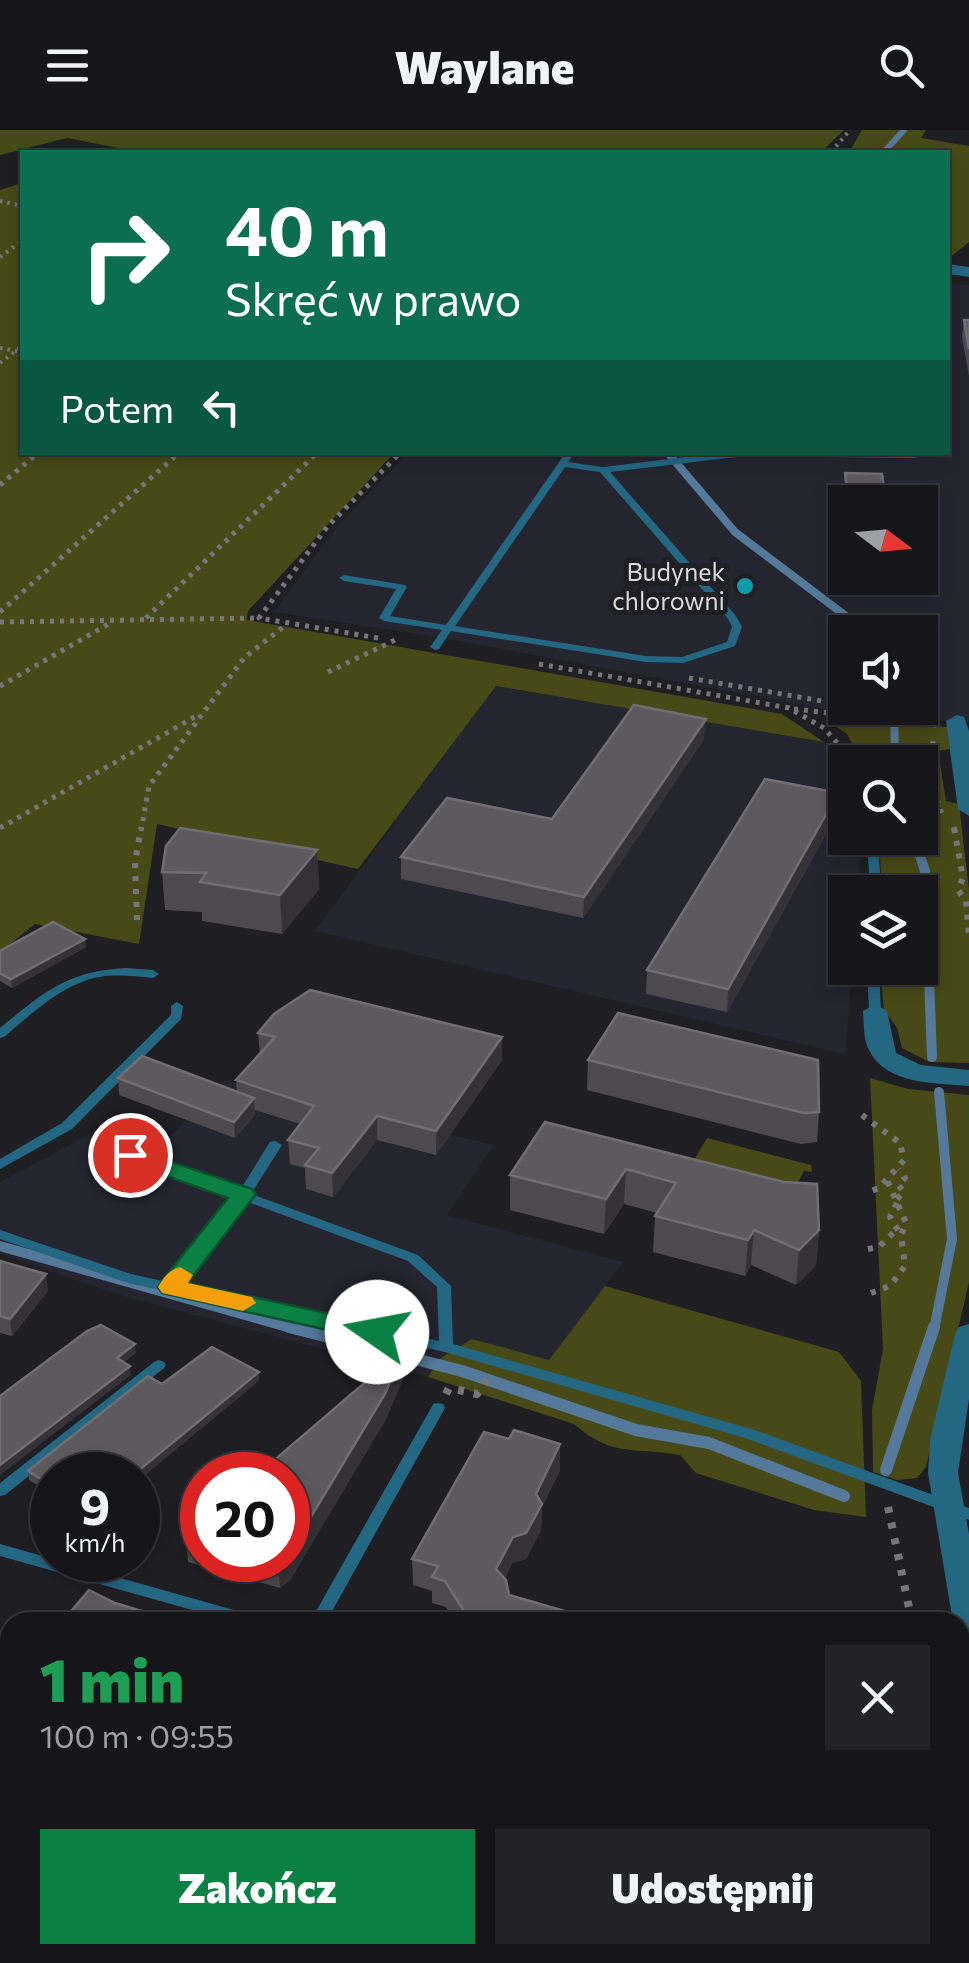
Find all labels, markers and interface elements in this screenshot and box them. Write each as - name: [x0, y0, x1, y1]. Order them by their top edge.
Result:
- icon: menu: [40, 38, 95, 93]
- text: Waylane: [395, 38, 574, 93]
- icon: search: [874, 38, 929, 93]
- text: 40 m: [225, 185, 389, 270]
- icon: right: [60, 190, 190, 320]
- text: Skręć w prawo: [225, 270, 522, 325]
- icon: left: [194, 380, 249, 435]
- text: Potem: [60, 384, 174, 431]
- north arrow: [828, 485, 938, 595]
- map controls: [828, 485, 938, 985]
- place label: Budynek chlorowni: [612, 556, 725, 615]
- marker: Budynek chlorowni: [734, 575, 756, 597]
- button: sound: [828, 615, 938, 725]
- button: search: [828, 745, 938, 855]
- button: layers: [828, 875, 938, 985]
- pin: [88, 1113, 173, 1198]
- icon: arrive: [103, 1128, 158, 1183]
- position arrow: [325, 1280, 429, 1384]
- speed limit sign: 20: [180, 1452, 310, 1582]
- text: 9: [80, 1474, 110, 1535]
- text: km/h: [65, 1527, 125, 1557]
- text: 1 min: [40, 1641, 184, 1714]
- button: close: [825, 1645, 930, 1750]
- text: 100 m · 09:55: [40, 1715, 234, 1755]
- button: Zakończ: [40, 1829, 475, 1944]
- button: Udostępnij: [495, 1829, 930, 1944]

